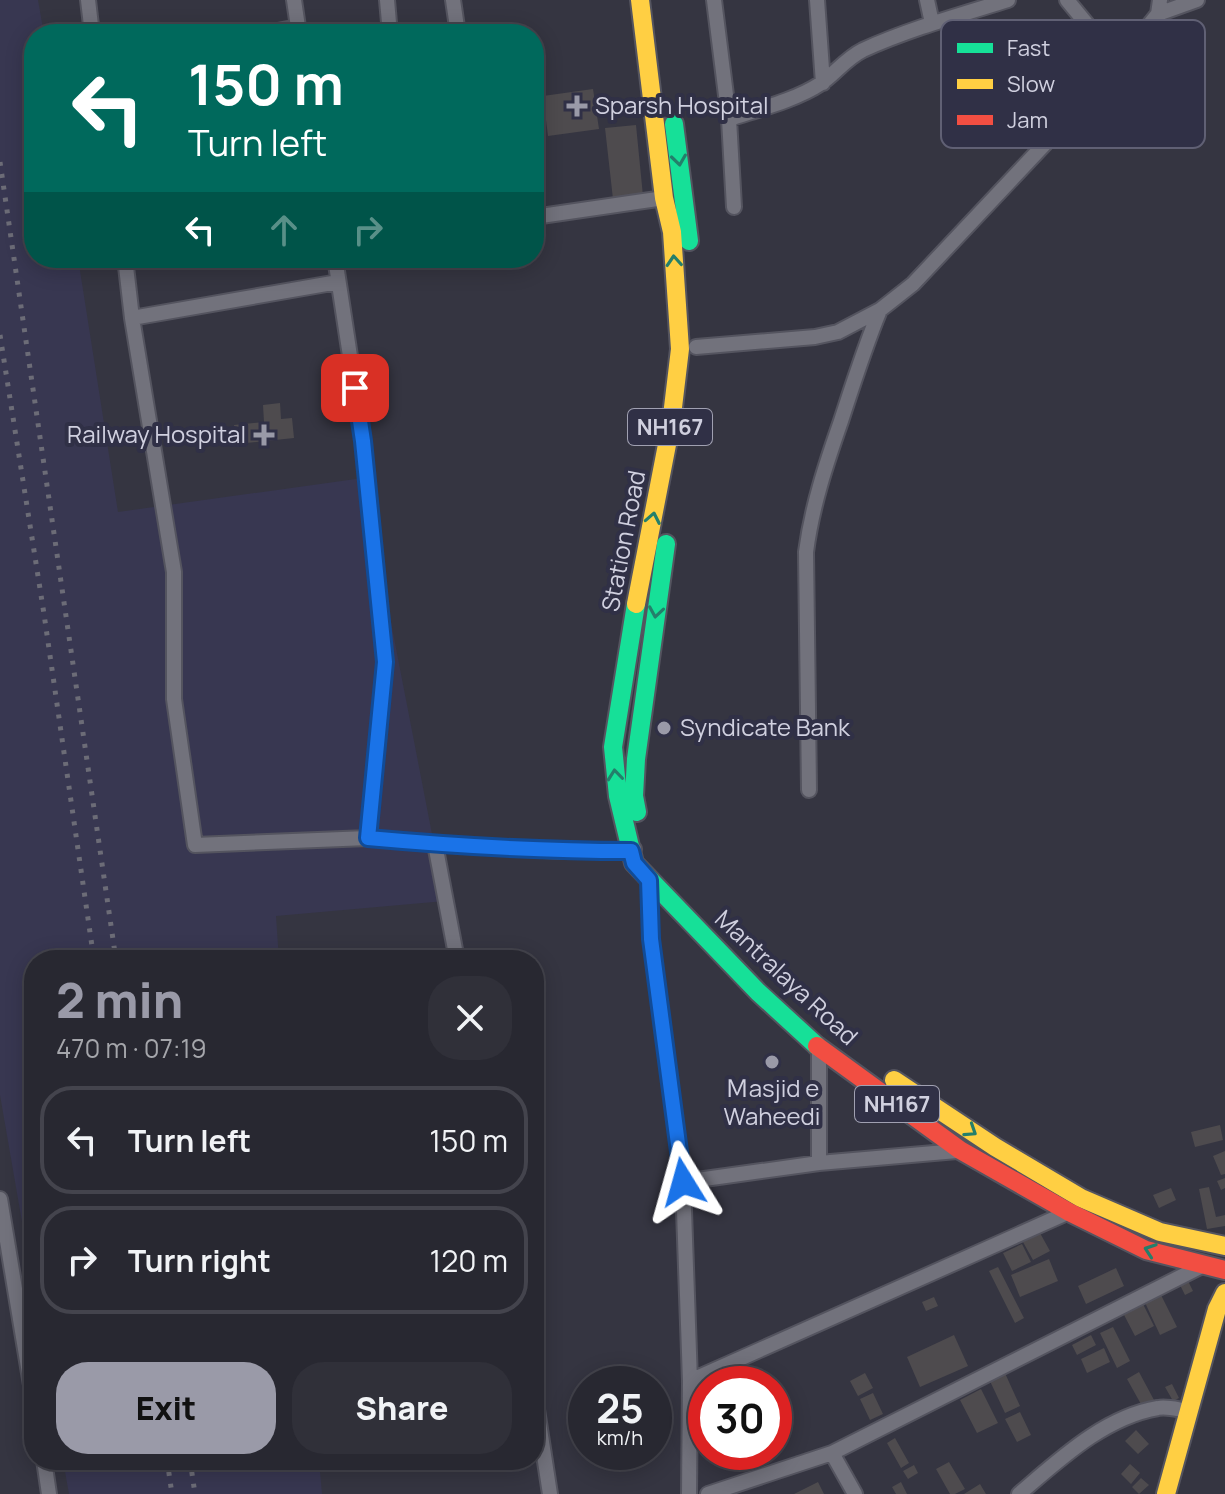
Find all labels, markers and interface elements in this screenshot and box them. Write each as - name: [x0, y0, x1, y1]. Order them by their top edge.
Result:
- legend: [941, 20, 1205, 148]
- text: Fast: [1007, 33, 1050, 63]
- text: 150 m: [188, 45, 344, 122]
- icon: left: [56, 56, 160, 160]
- text: Slow: [1007, 69, 1055, 99]
- place label: Sparsh Hospital: [595, 88, 769, 121]
- marker: Sparsh Hospital: [566, 95, 588, 117]
- text: Jam: [1007, 105, 1048, 135]
- text: Turn left: [188, 118, 327, 167]
- one-way arrow: [670, 154, 687, 167]
- icon: left: [178, 208, 222, 252]
- icon: ahead: [262, 208, 306, 252]
- icon: right: [346, 208, 390, 252]
- one-way arrow: [666, 254, 683, 267]
- pin: [321, 354, 389, 422]
- icon: arrive: [333, 366, 377, 410]
- road number: NH167: [628, 409, 712, 445]
- place label: Railway Hospital: [67, 417, 246, 450]
- marker: Railway Hospital: [253, 424, 275, 446]
- street label: Station Road: [593, 467, 652, 614]
- one-way arrow: [643, 511, 660, 525]
- one-way arrow: [648, 606, 665, 619]
- place label: Syndicate Bank: [680, 710, 851, 743]
- marker: Syndicate Bank: [655, 719, 673, 737]
- one-way arrow: [607, 768, 624, 781]
- street label: Mantralaya Road: [708, 902, 866, 1052]
- text: 2 min: [56, 967, 183, 1032]
- button: close: [428, 976, 512, 1060]
- text: 470 m · 07:19: [56, 1030, 207, 1066]
- marker: Ｍasjid e Waheedi: [763, 1053, 781, 1071]
- place label: Ｍasjid e Waheedi: [724, 1071, 820, 1132]
- road number: NH167: [855, 1086, 939, 1122]
- icon: left: [60, 1118, 104, 1162]
- text: Turn left: [128, 1120, 251, 1161]
- text: 150 m: [429, 1120, 508, 1161]
- one-way arrow: [963, 1121, 977, 1136]
- position arrow: [641, 1140, 725, 1224]
- icon: right: [60, 1238, 104, 1282]
- text: Turn right: [128, 1240, 271, 1281]
- text: 120 m: [429, 1240, 508, 1281]
- one-way arrow: [1144, 1243, 1158, 1259]
- button: Exit: [56, 1362, 276, 1454]
- button: Share: [292, 1362, 512, 1454]
- speed limit sign: 30: [688, 1366, 792, 1470]
- text: 25: [596, 1380, 644, 1435]
- text: km/h: [597, 1424, 643, 1451]

